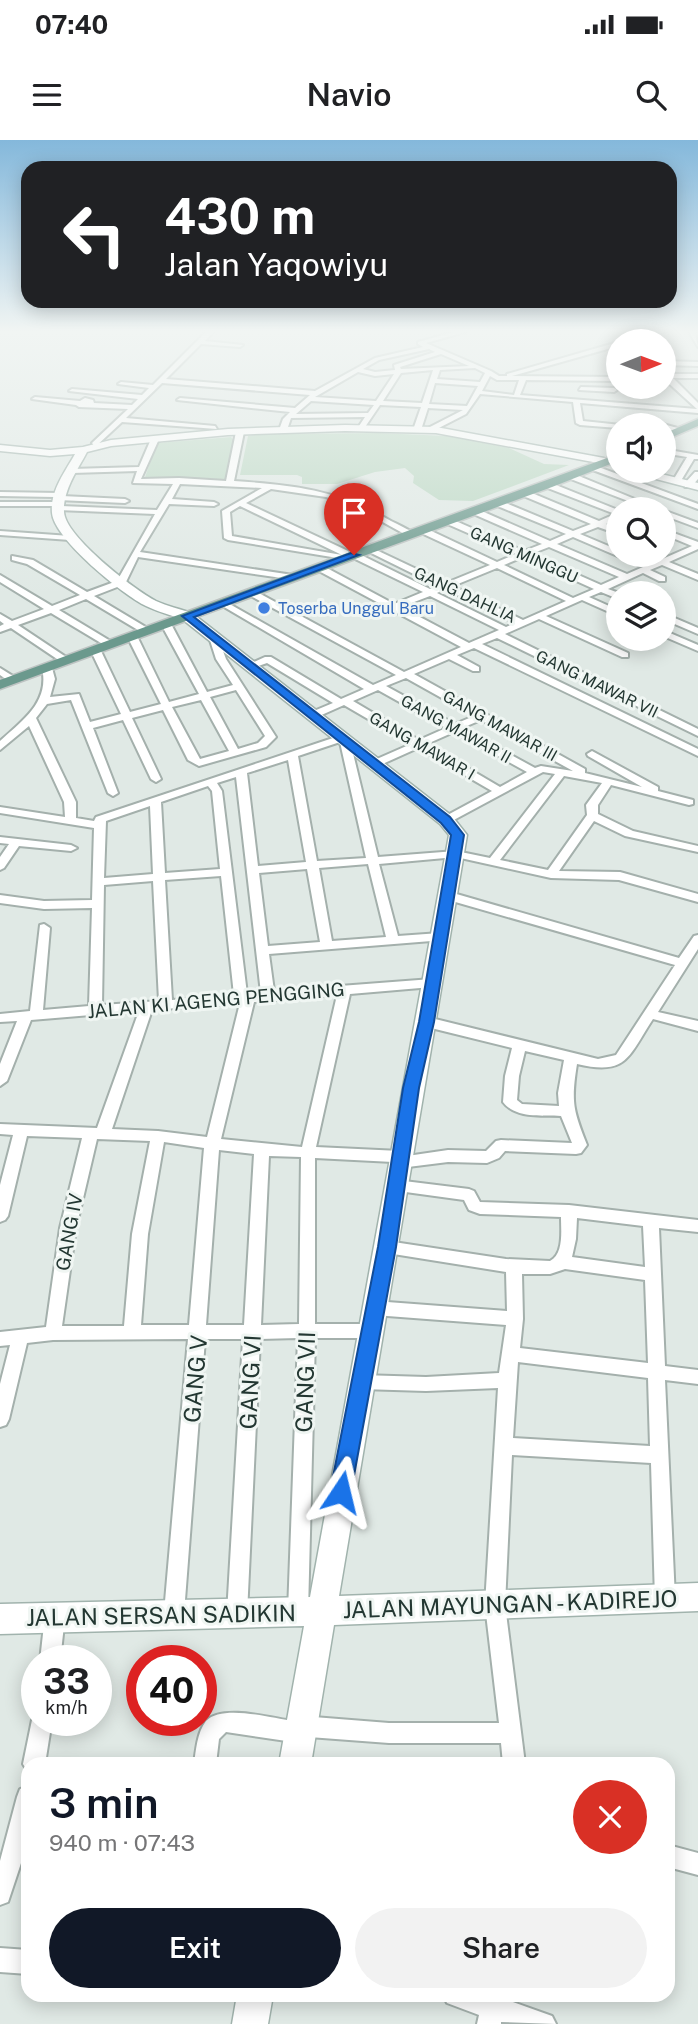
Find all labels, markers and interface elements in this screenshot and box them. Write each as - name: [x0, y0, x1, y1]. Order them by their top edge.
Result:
- text: 07:40: [35, 9, 108, 40]
- icon: menu: [28, 76, 66, 114]
- text: Navio: [307, 76, 391, 113]
- icon: search: [632, 76, 670, 114]
- text: 430 m: [164, 187, 315, 245]
- icon: left: [49, 189, 140, 280]
- text: Jalan Yaqowiyu: [164, 246, 388, 283]
- north arrow: [606, 329, 676, 399]
- map controls: [606, 329, 676, 651]
- button: sound: [606, 413, 676, 483]
- pin: [324, 483, 384, 555]
- icon: arrive: [335, 494, 373, 532]
- button: search: [606, 497, 676, 567]
- street label: GANG MINGGU: [467, 523, 581, 587]
- street label: GANG DAHLIA: [411, 563, 519, 627]
- button: layers: [606, 581, 676, 651]
- place label: Toserba Unggul Baru: [278, 599, 434, 618]
- marker: Toserba Unggul Baru: [256, 600, 272, 616]
- street label: GANG MAWAR VII: [533, 646, 661, 722]
- street label: GANG MAWAR III: [440, 687, 560, 765]
- street label: GANG MAWAR II: [366, 708, 478, 784]
- street label: GANG MAWAR I: [366, 708, 478, 784]
- street label: JALAN KI AGENG PENGGING: [86, 978, 346, 1022]
- street label: GANG IV: [51, 1191, 87, 1273]
- street label: GANG VII: [290, 1331, 320, 1433]
- street label: GANG V: [178, 1334, 212, 1424]
- street label: GANG VI: [234, 1334, 266, 1430]
- position arrow: [304, 1455, 378, 1529]
- street label: JALAN MAYUNGAN - KADIREJO: [342, 1585, 678, 1623]
- street label: JALAN SERSAN SADIKIN: [26, 1599, 296, 1631]
- speed limit sign: 40: [126, 1645, 217, 1736]
- text: 33: [43, 1661, 90, 1702]
- text: km/h: [45, 1697, 88, 1718]
- text: 3 min: [49, 1778, 159, 1827]
- button: close: [573, 1780, 647, 1854]
- text: 940 m · 07:43: [49, 1829, 195, 1856]
- button: Exit: [49, 1908, 341, 1988]
- button: Share: [355, 1908, 647, 1988]

